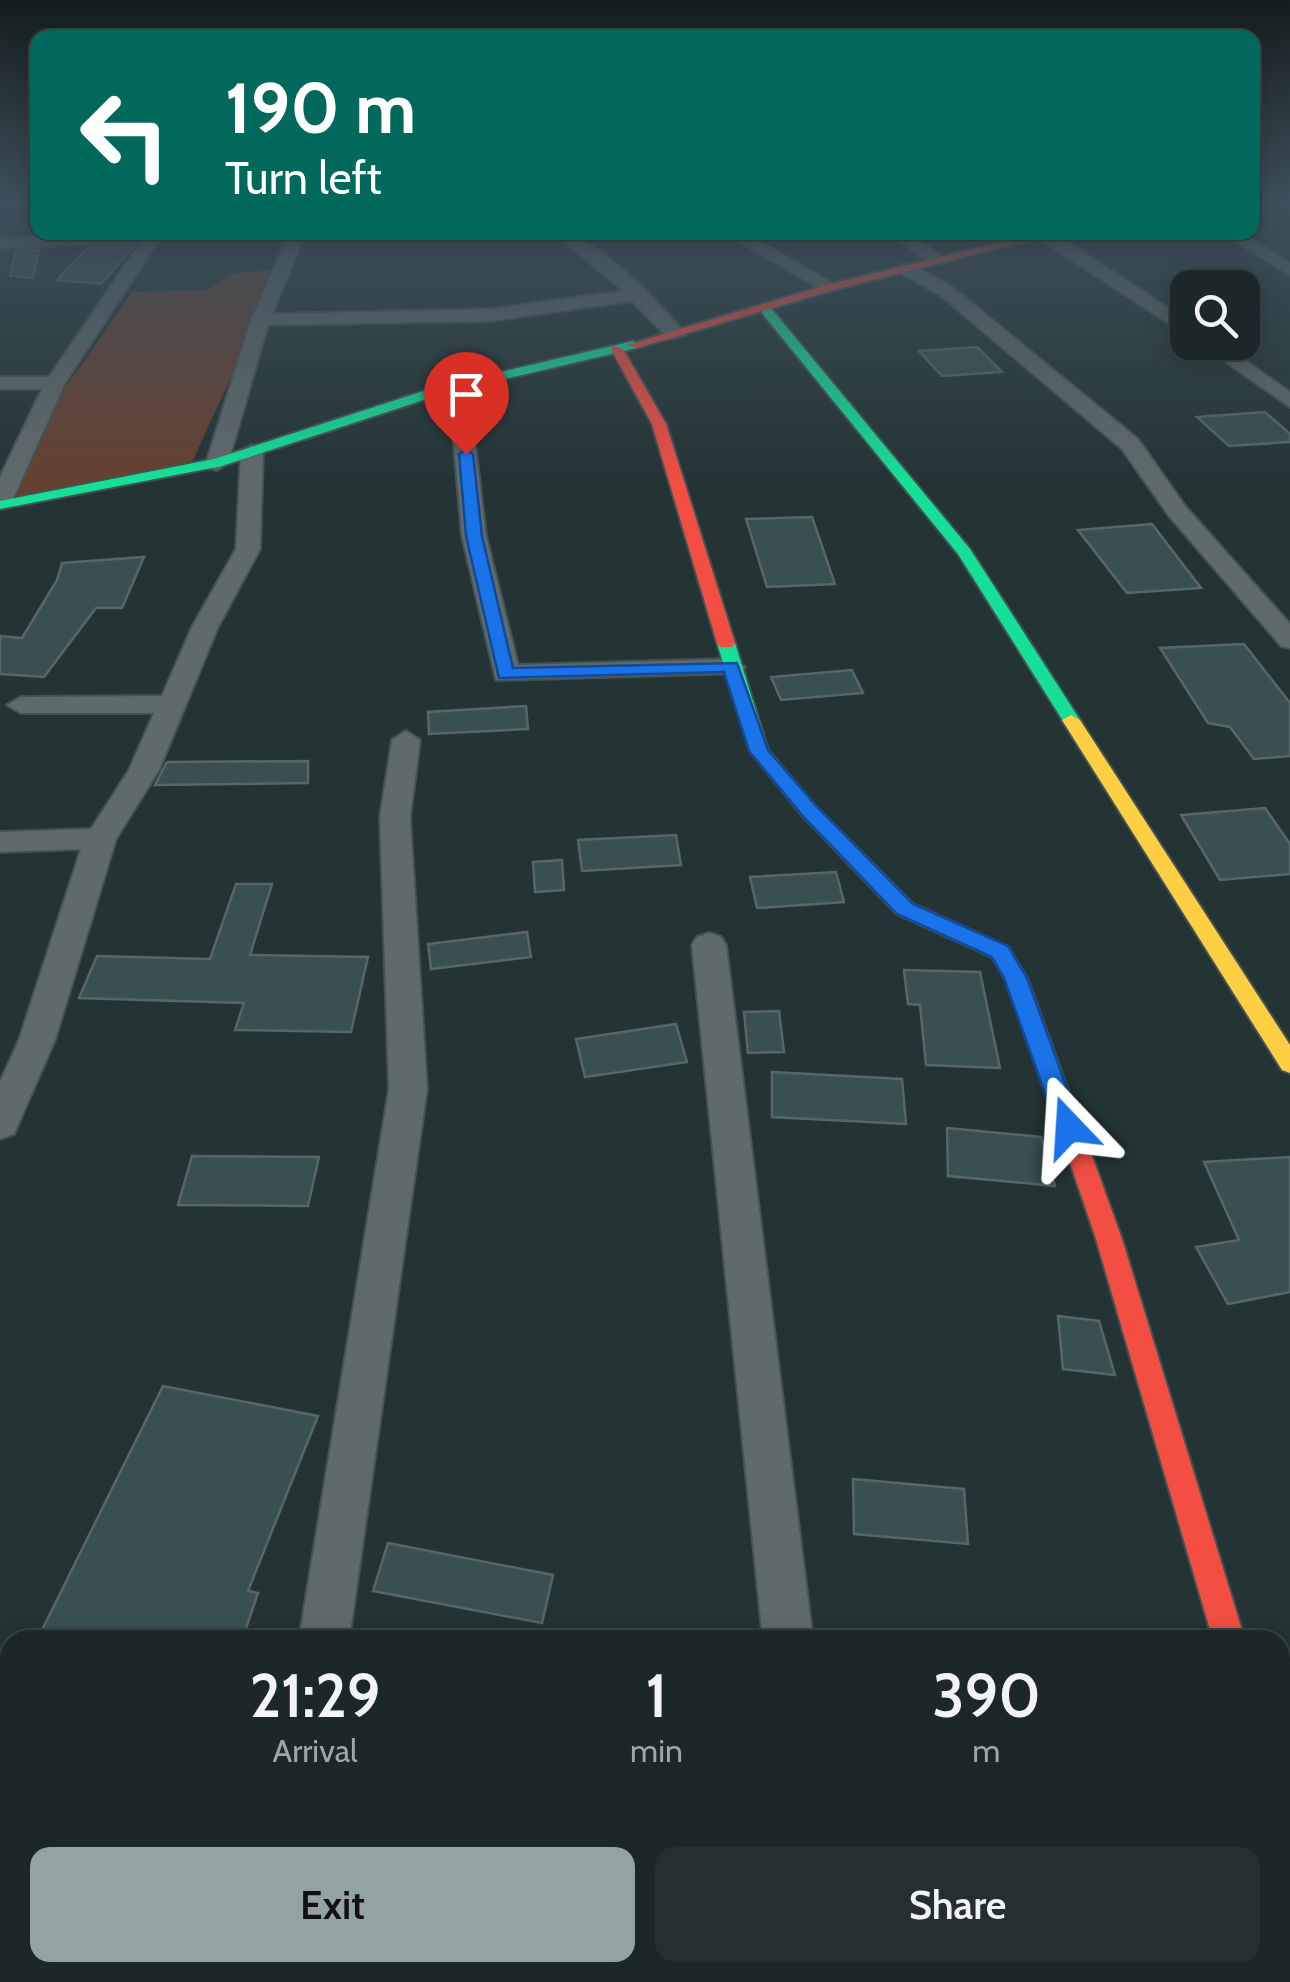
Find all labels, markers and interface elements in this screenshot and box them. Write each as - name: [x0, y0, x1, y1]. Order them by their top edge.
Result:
- text: 190 m: [225, 65, 416, 151]
- icon: left: [60, 70, 190, 200]
- text: Turn left: [225, 151, 382, 205]
- map controls: [1170, 270, 1260, 360]
- button: search: [1170, 270, 1260, 360]
- pin: [424, 352, 509, 455]
- icon: arrive: [439, 367, 494, 422]
- position arrow: [1017, 1075, 1121, 1179]
- text: 21:29: [249, 1659, 381, 1732]
- text: 1: [646, 1659, 667, 1732]
- text: 390: [932, 1659, 1041, 1732]
- text: Arrival: [272, 1731, 358, 1770]
- text: min: [630, 1731, 683, 1770]
- text: m: [972, 1731, 1000, 1770]
- button: Exit: [30, 1847, 635, 1962]
- button: Share: [655, 1847, 1260, 1962]

